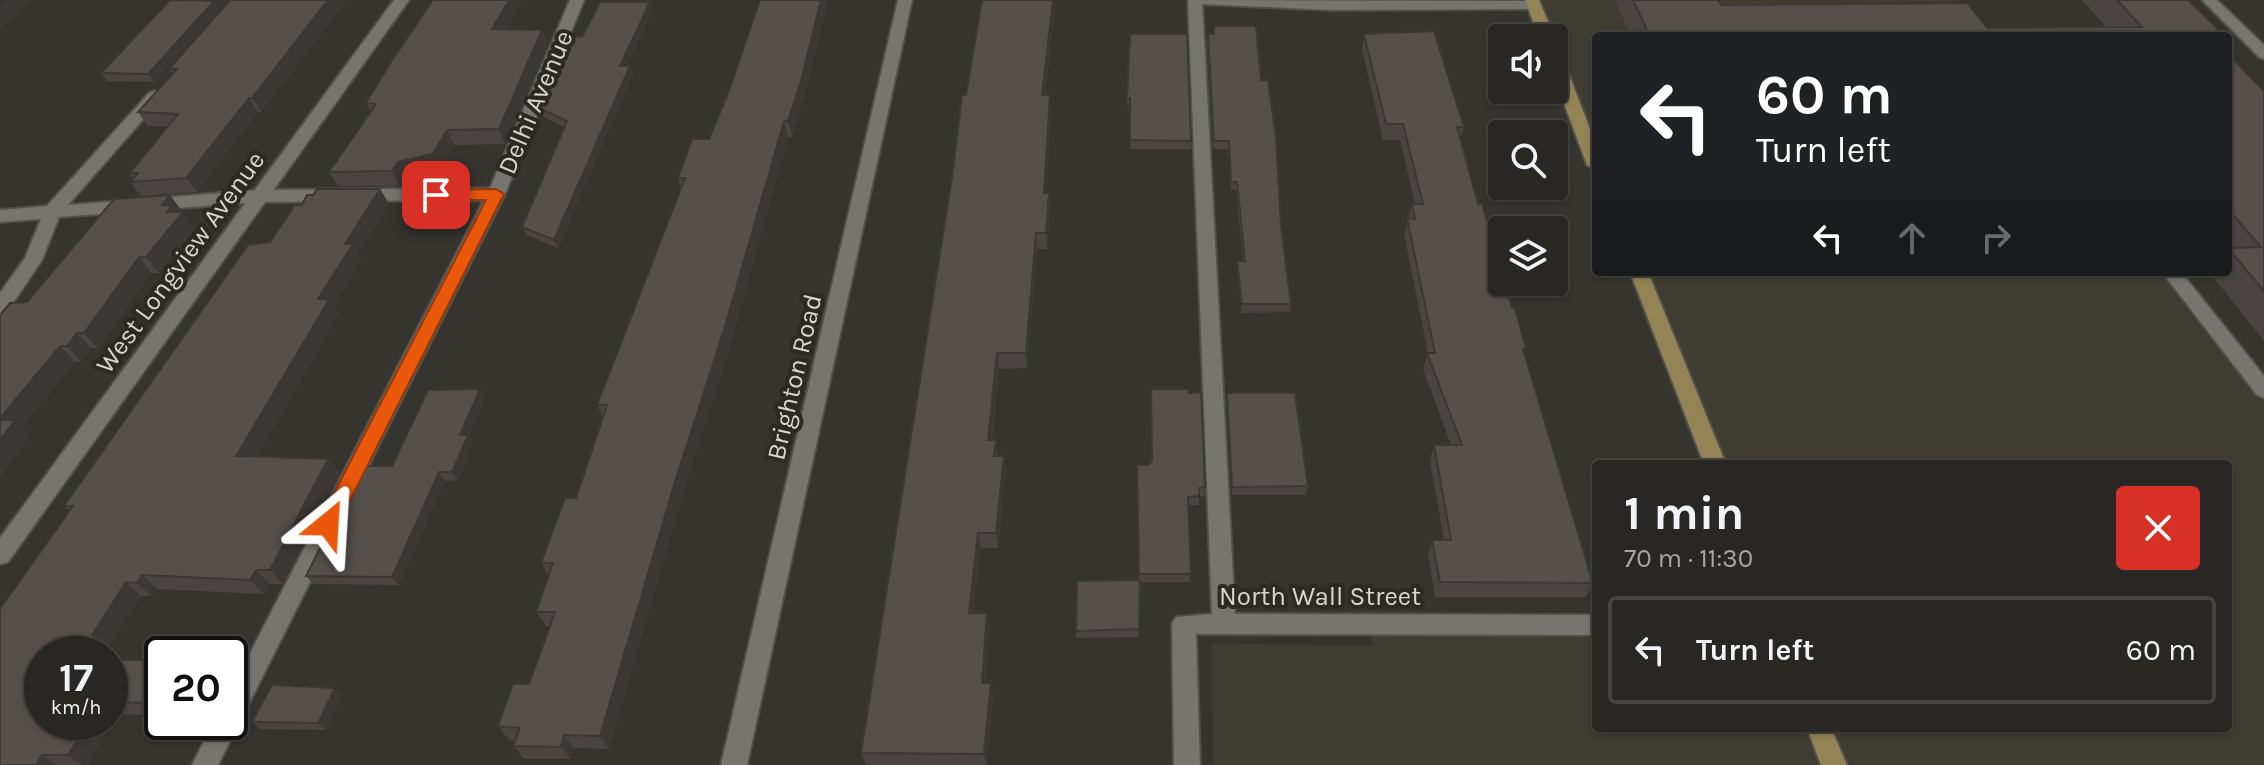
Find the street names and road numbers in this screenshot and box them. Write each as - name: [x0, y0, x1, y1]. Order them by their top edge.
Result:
- street label: Delhi Avenue: [491, 26, 580, 179]
- street label: West Longview Avenue: [89, 145, 271, 379]
- street label: Brighton Road: [760, 291, 829, 463]
- street label: North Wall Street: [1219, 581, 1421, 612]

